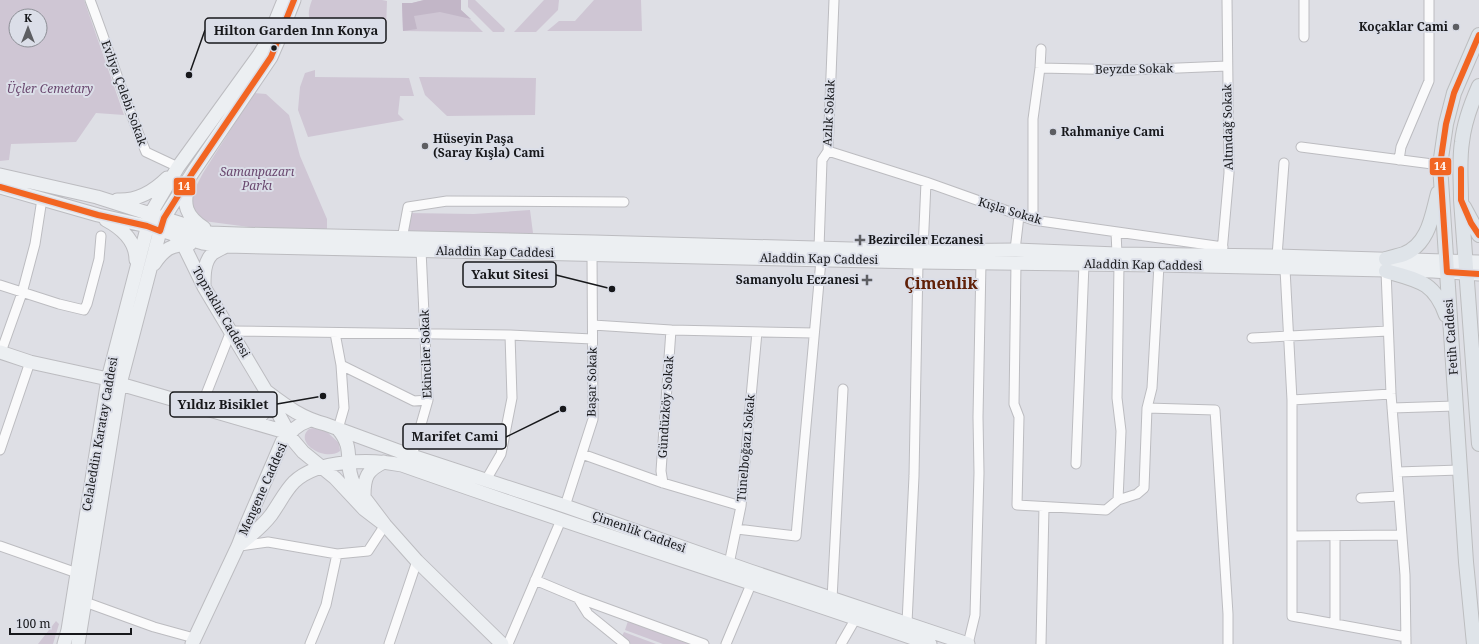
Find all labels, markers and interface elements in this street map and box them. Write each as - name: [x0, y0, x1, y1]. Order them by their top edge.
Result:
- north arrow: [8, 8, 48, 48]
- text: K: [24, 10, 33, 25]
- callout: Hilton Garden Inn Konya: [205, 18, 386, 43]
- place label: Koçaklar Cami: [1359, 18, 1449, 35]
- text: Hilton Garden Inn Konya: [214, 21, 378, 39]
- marker: Koçaklar Cami: [1451, 22, 1461, 32]
- street label: Evliya Çelebi Sokak: [97, 38, 152, 149]
- unlabelled marker: [269, 43, 279, 53]
- street label: Beyzde Sokak: [1095, 59, 1174, 78]
- street label: Azlık Sokak: [818, 78, 839, 147]
- park label: Üçler Cemetary: [7, 80, 93, 97]
- street label: Altındağ Sokak: [1218, 83, 1237, 170]
- place label: Rahmaniye Cami: [1061, 123, 1165, 140]
- marker: Rahmaniye Cami: [1048, 127, 1058, 137]
- place label: Hüseyin Paşa (Saray Kışla) Cami: [433, 130, 545, 161]
- marker: Hüseyin Paşa (Saray Kışla) Cami: [420, 141, 430, 151]
- line badge: 14: [1429, 157, 1452, 176]
- text: 14: [1434, 158, 1446, 173]
- park label: Samanpazarı Parkı: [220, 163, 295, 194]
- line badge: 14: [173, 177, 196, 196]
- text: 14: [178, 178, 190, 193]
- street label: Kışla Sokak: [976, 193, 1045, 229]
- place label: Bezirciler Eczanesi: [868, 231, 984, 248]
- marker: Bezirciler Eczanesi: [855, 235, 865, 245]
- street label: Aladdin Kap Caddesi: [436, 242, 555, 261]
- street label: Aladdin Kap Caddesi: [760, 249, 879, 268]
- street label: Aladdin Kap Caddesi: [1084, 255, 1203, 274]
- callout: Yakut Sitesi: [463, 262, 556, 287]
- street label: Topraklık Caddesi: [188, 263, 254, 361]
- text: Yakut Sitesi: [471, 265, 549, 283]
- place label: Samanyolu Eczanesi: [736, 271, 860, 288]
- district label: Çimenlik: [904, 272, 978, 294]
- marker: Samanyolu Eczanesi: [862, 275, 872, 285]
- street label: Fetih Caddesi: [1439, 298, 1462, 376]
- street label: Ekinciler Sokak: [415, 308, 436, 399]
- street label: Başar Sokak: [582, 346, 601, 417]
- street label: Gündüzköy Sokak: [653, 354, 678, 459]
- street label: Celaleddin Karatay Caddesi: [78, 355, 121, 512]
- callout: Yıldız Bisiklet: [170, 392, 277, 417]
- street label: Tünelboğazı Sokak: [732, 393, 759, 502]
- text: Yıldız Bisiklet: [177, 395, 269, 413]
- callout: Marifet Cami: [403, 424, 506, 449]
- text: Marifet Cami: [412, 427, 499, 445]
- street label: Mengene Caddesi: [234, 439, 291, 538]
- street label: Çimenlik Caddesi: [590, 507, 689, 556]
- scale bar: [10, 610, 131, 636]
- text: 100 m: [16, 615, 51, 632]

